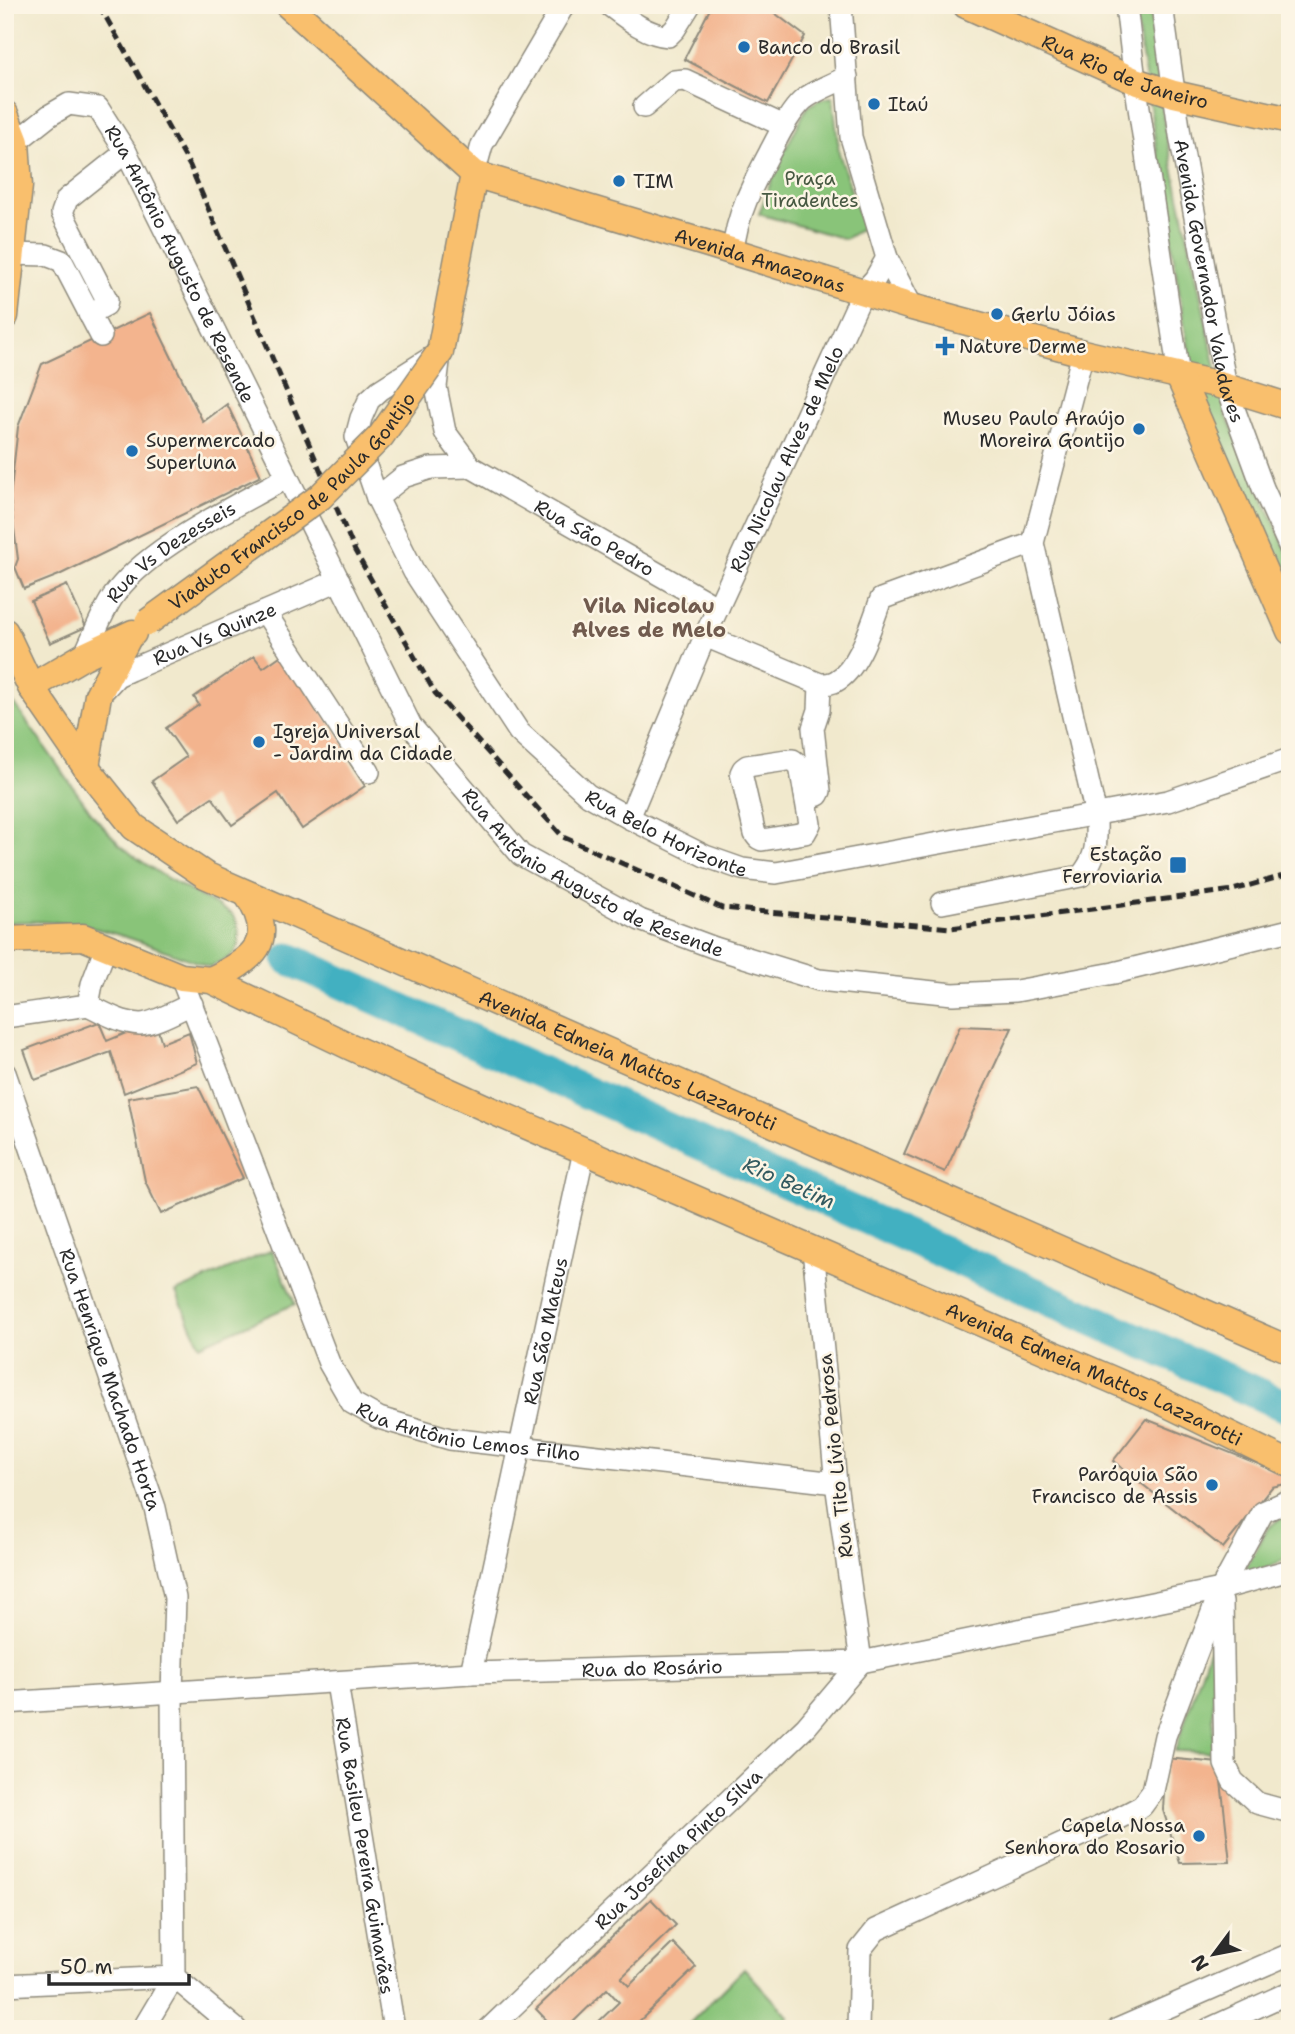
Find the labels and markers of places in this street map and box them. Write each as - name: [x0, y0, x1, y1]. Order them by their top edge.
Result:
- place label: Banco do Brasil: [758, 35, 900, 60]
- marker: Banco do Brasil: [736, 39, 752, 55]
- place label: Itaú: [888, 92, 928, 117]
- marker: Itaú: [866, 96, 882, 112]
- place label: TIM: [633, 169, 673, 194]
- marker: TIM: [611, 173, 627, 189]
- place label: Gerlu Jóias: [1011, 302, 1116, 327]
- marker: Gerlu Jóias: [989, 306, 1005, 322]
- place label: Nature Derme: [959, 334, 1087, 359]
- marker: Nature Derme: [937, 338, 953, 354]
- place label: Museu Paulo Araújo Moreira Gontijo: [943, 406, 1125, 453]
- marker: Museu Paulo Araújo Moreira Gontijo: [1131, 421, 1147, 437]
- place label: Supermercado Superluna: [146, 428, 275, 475]
- marker: Supermercado Superluna: [124, 443, 140, 459]
- place label: Igreja Universal - Jardim da Cidade: [273, 719, 453, 766]
- marker: Igreja Universal - Jardim da Cidade: [251, 734, 267, 750]
- place label: Estação Ferroviaria: [1062, 842, 1162, 889]
- marker: Estação Ferroviaria: [1168, 855, 1188, 875]
- place label: Paróquia São Francisco de Assis: [1032, 1462, 1198, 1509]
- marker: Paróquia São Francisco de Assis: [1204, 1477, 1220, 1493]
- place label: Capela Nossa Senhora do Rosario: [1004, 1813, 1185, 1860]
- marker: Capela Nossa Senhora do Rosario: [1191, 1828, 1207, 1844]

